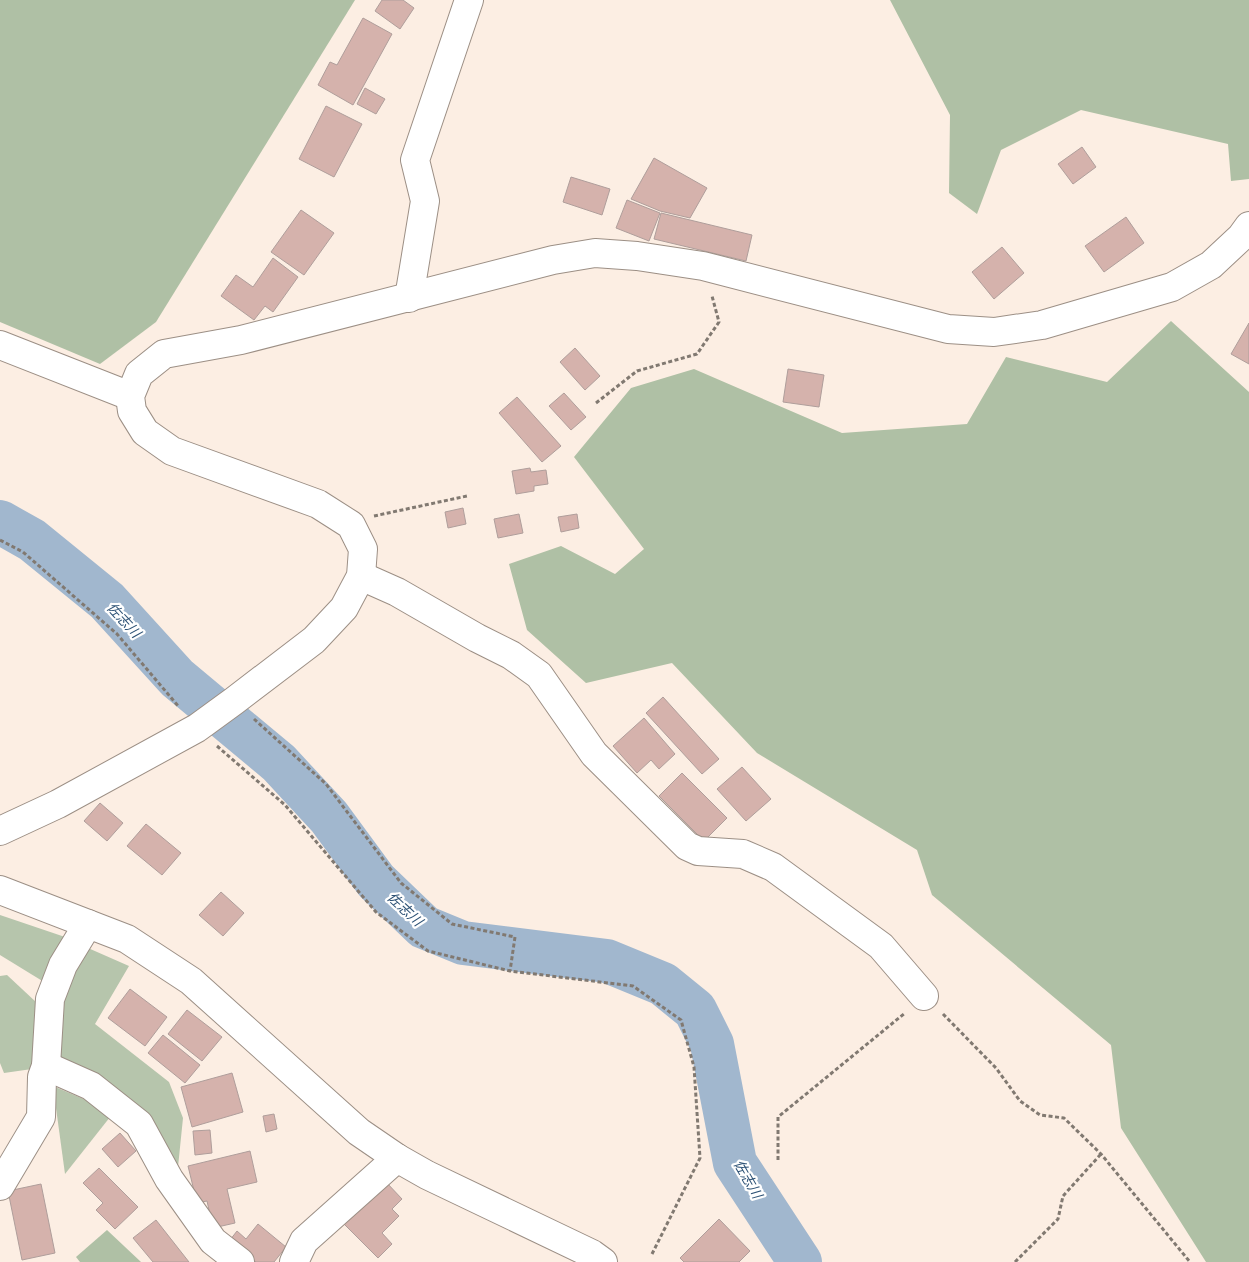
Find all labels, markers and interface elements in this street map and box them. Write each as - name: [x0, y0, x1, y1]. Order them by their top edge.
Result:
- water label: 佐志川: [102, 598, 147, 644]
- water label: 佐志川: [383, 887, 429, 932]
- water label: 佐志川: [729, 1156, 768, 1204]

